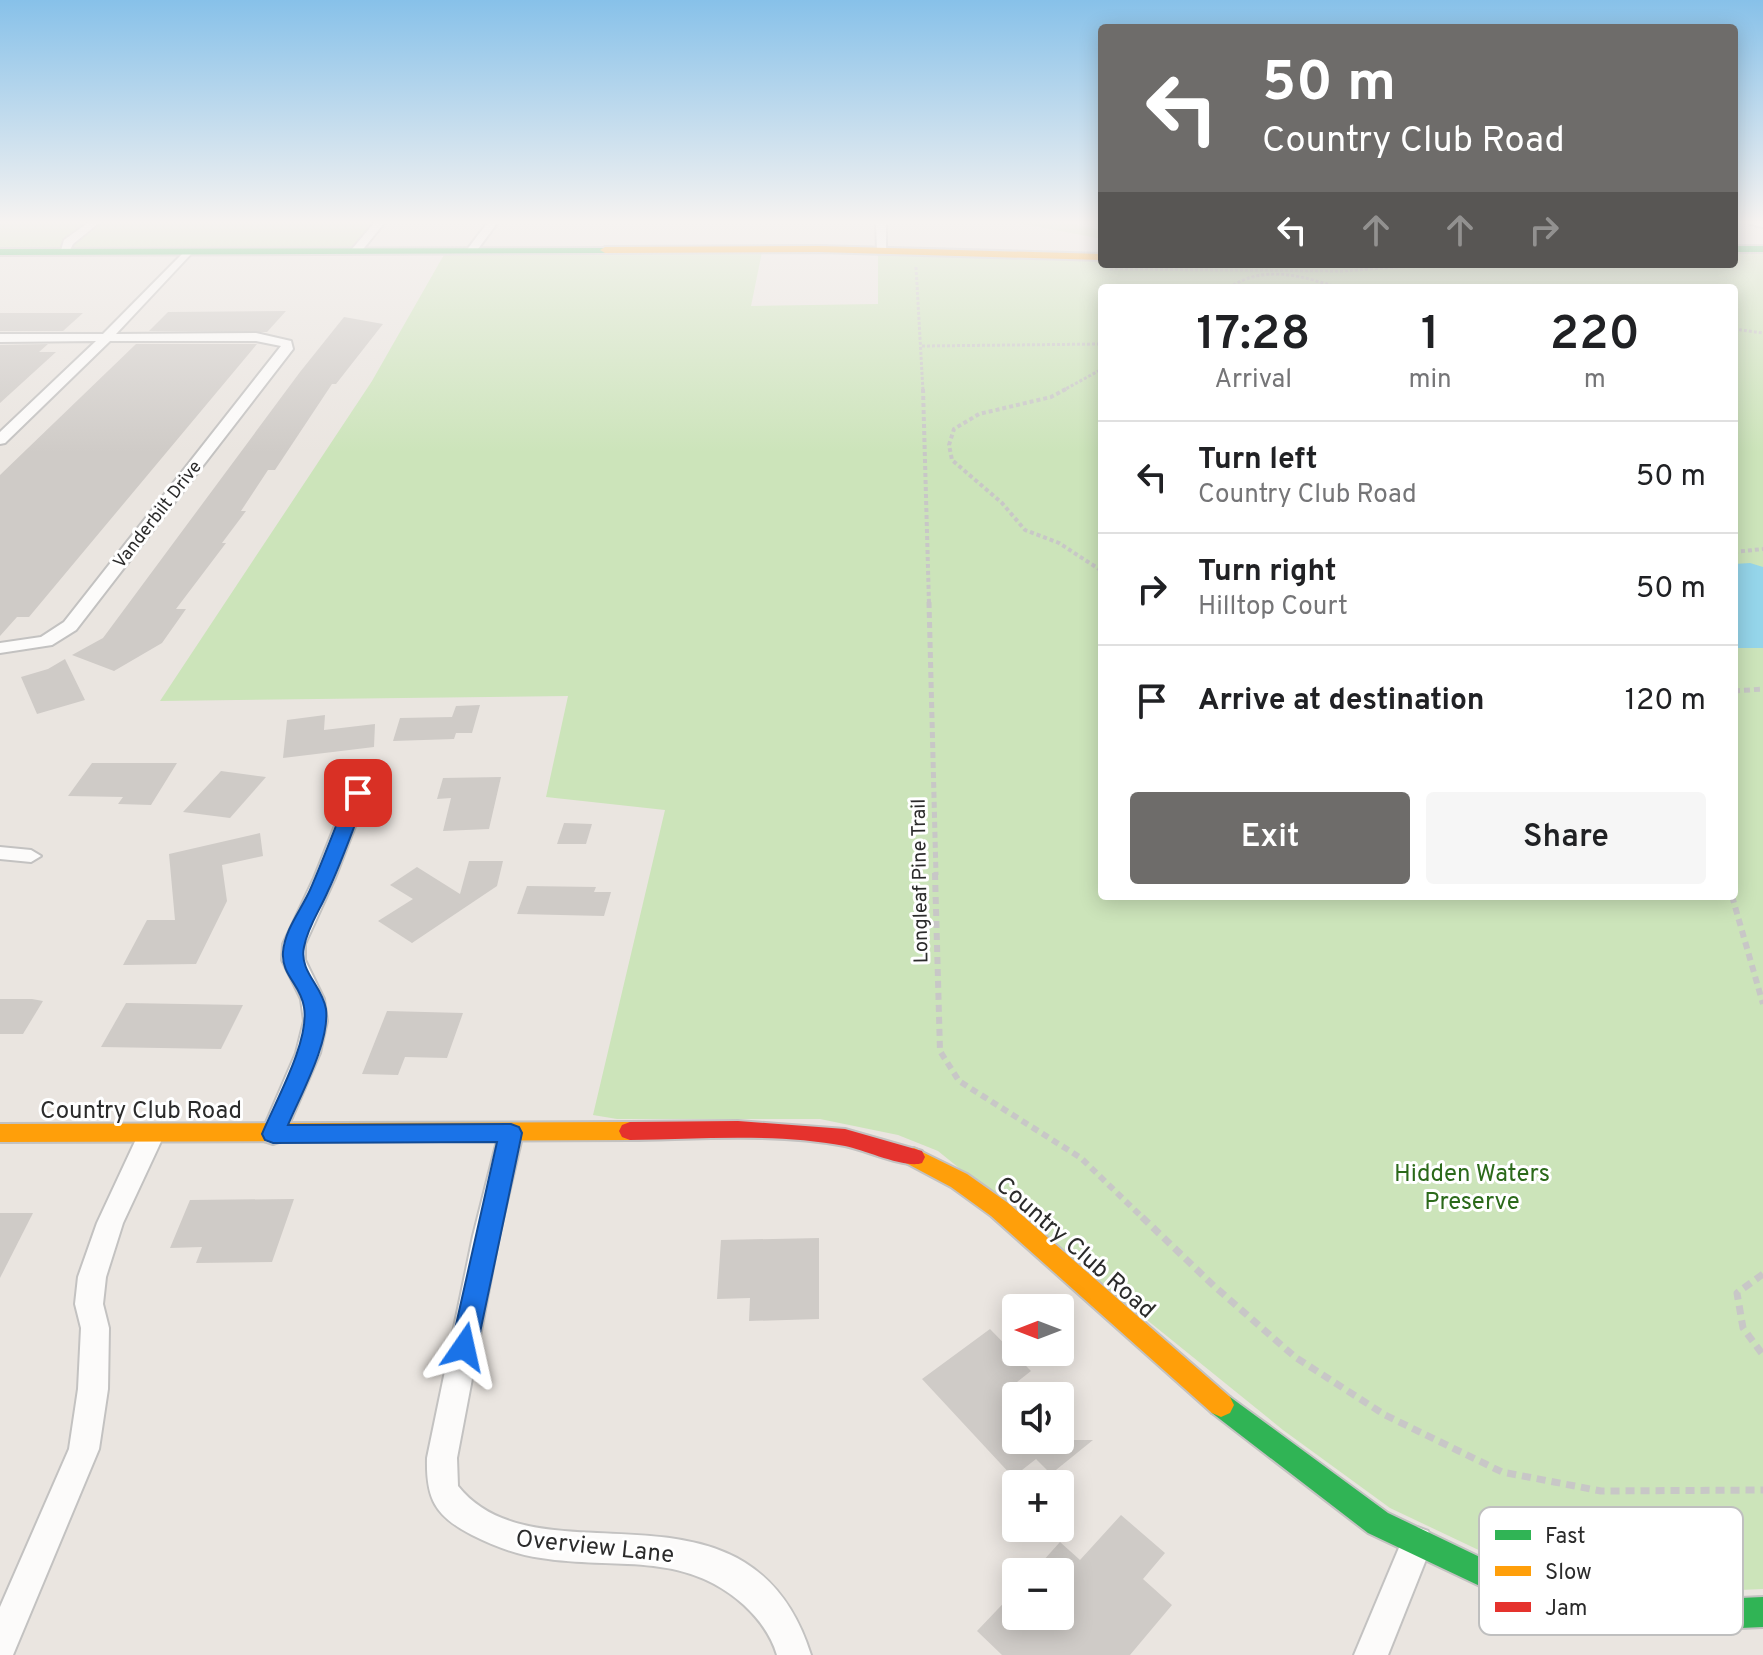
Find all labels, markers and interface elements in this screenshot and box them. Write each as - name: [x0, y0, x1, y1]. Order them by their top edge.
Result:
- text: 50 m: [1262, 50, 1396, 120]
- icon: left: [1130, 56, 1234, 160]
- text: Country Club Road: [1262, 119, 1565, 165]
- icon: left: [1270, 208, 1314, 252]
- icon: ahead: [1354, 208, 1398, 252]
- icon: ahead: [1438, 208, 1482, 252]
- icon: right: [1522, 208, 1566, 252]
- text: 17:28: [1196, 306, 1310, 366]
- text: 1: [1421, 306, 1439, 366]
- text: 220: [1550, 306, 1640, 366]
- text: Arrival: [1214, 364, 1292, 397]
- text: min: [1408, 364, 1452, 397]
- text: m: [1584, 364, 1606, 397]
- text: Turn left: [1198, 442, 1318, 479]
- icon: left: [1130, 455, 1174, 499]
- street label: Vanderbilt Drive: [109, 456, 207, 573]
- text: 50 m: [1636, 459, 1706, 496]
- text: Country Club Road: [1198, 479, 1417, 512]
- text: Turn right: [1198, 554, 1336, 591]
- icon: right: [1130, 567, 1174, 611]
- text: 50 m: [1636, 571, 1706, 608]
- text: Hilltop Court: [1198, 591, 1348, 624]
- icon: arrive: [1130, 679, 1174, 723]
- text: Arrive at destination: [1198, 683, 1484, 720]
- text: 120 m: [1625, 683, 1706, 720]
- pin: [324, 759, 392, 827]
- icon: arrive: [336, 771, 380, 815]
- button: Exit: [1130, 792, 1410, 884]
- button: Share: [1426, 792, 1706, 884]
- street label: Longleaf Pine Trail: [907, 798, 935, 964]
- street label: Country Club Road: [40, 1097, 242, 1127]
- park label: Hidden Waters Preserve: [1394, 1160, 1550, 1218]
- street label: Country Club Road: [989, 1171, 1161, 1326]
- north arrow: [1002, 1294, 1074, 1366]
- map controls: [1002, 1294, 1074, 1630]
- position arrow: [422, 1305, 506, 1389]
- button: sound: [1002, 1382, 1074, 1454]
- button: +: [1002, 1470, 1074, 1542]
- legend: [1479, 1507, 1743, 1635]
- text: Fast: [1545, 1524, 1586, 1551]
- street label: Overview Lane: [514, 1525, 676, 1571]
- button: −: [1002, 1558, 1074, 1630]
- text: Slow: [1545, 1560, 1592, 1587]
- text: Jam: [1545, 1596, 1588, 1623]

